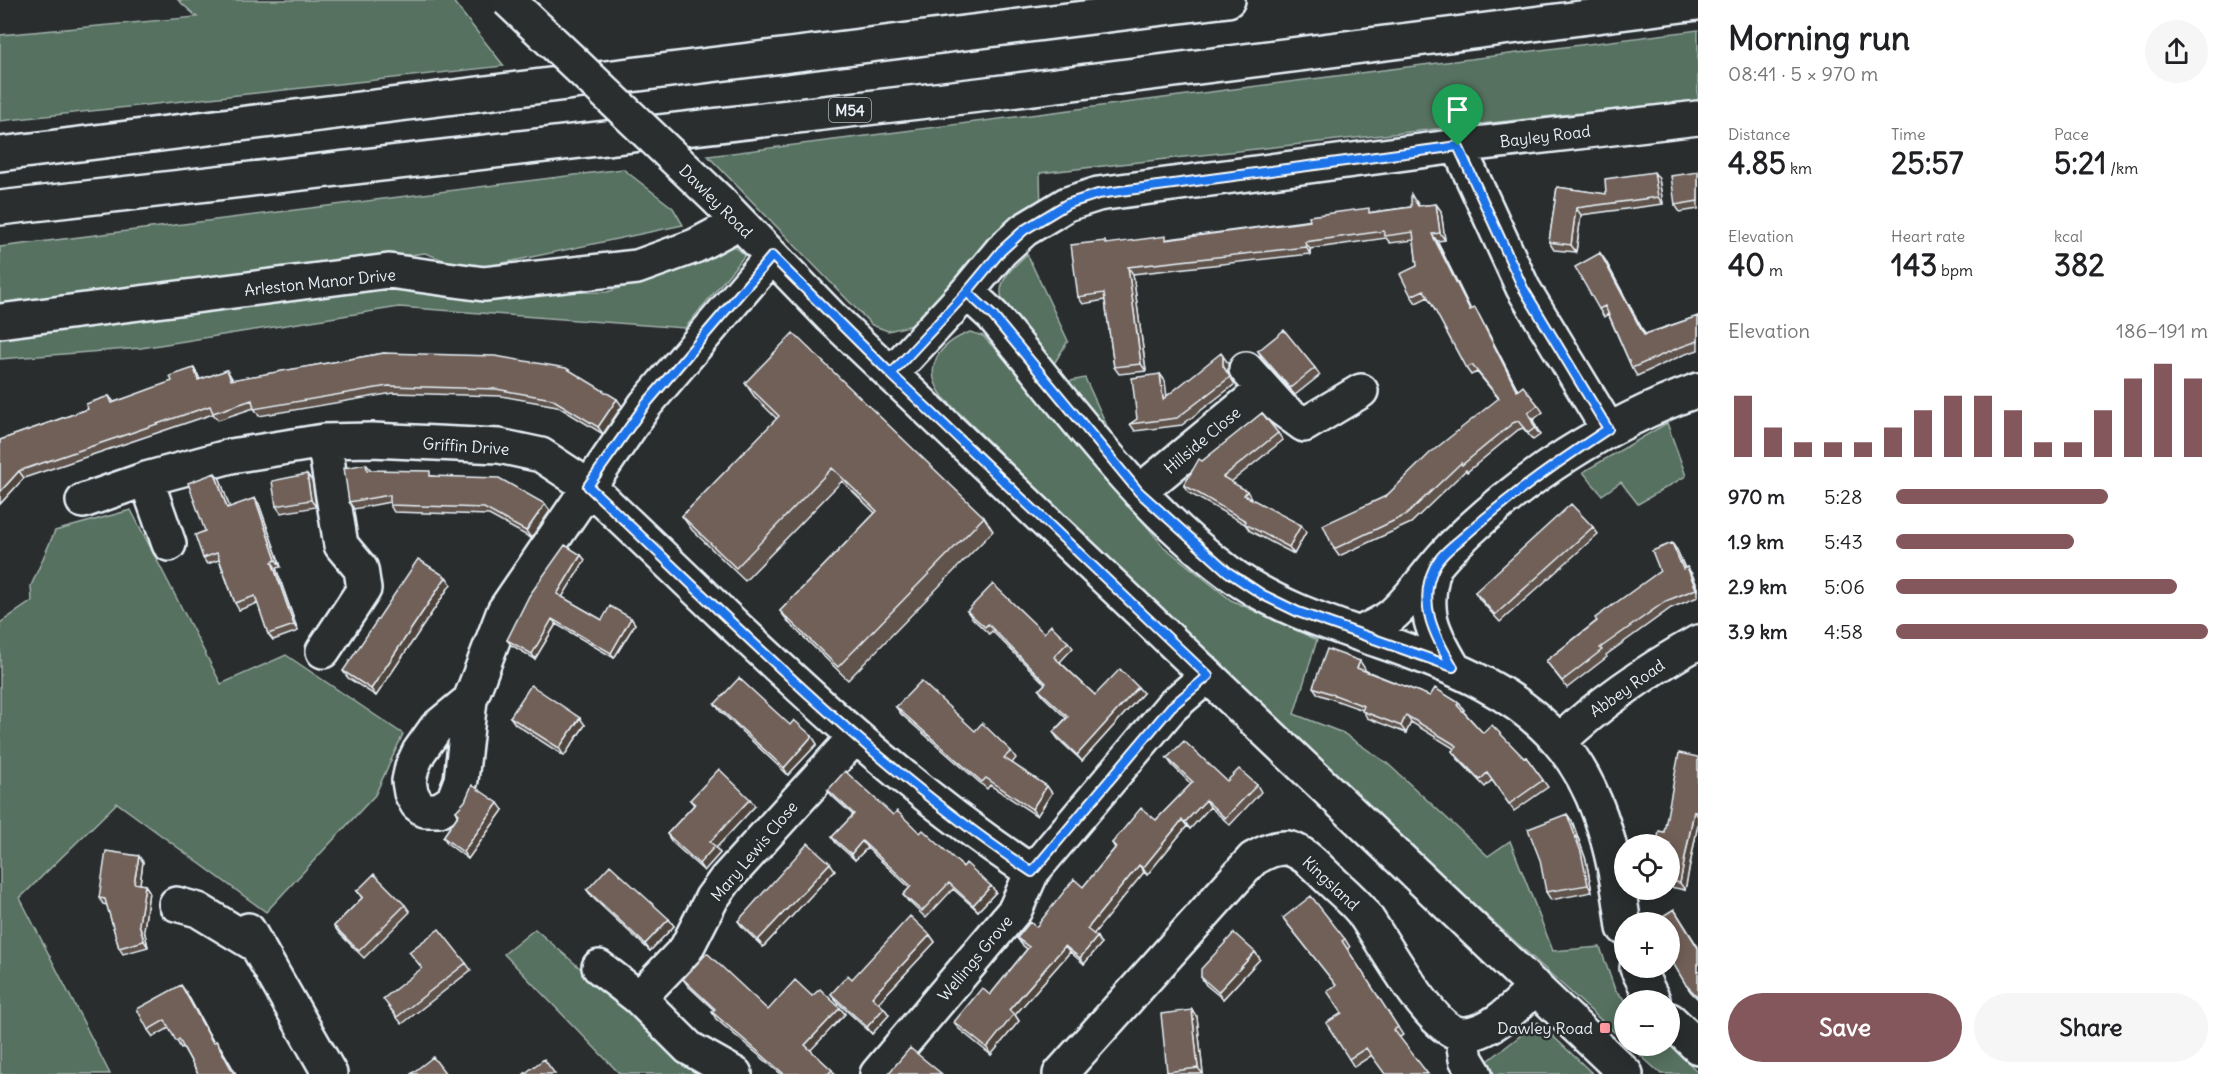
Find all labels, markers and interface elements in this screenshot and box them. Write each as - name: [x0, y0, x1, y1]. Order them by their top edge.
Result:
- text: Morning run: [1728, 17, 1910, 59]
- button: share: [2145, 20, 2208, 83]
- text: 08:41 · 5 × 970 m: [1728, 61, 1878, 86]
- pin: [1432, 84, 1483, 146]
- icon: arrive: [1441, 93, 1474, 126]
- road number: M54: [829, 98, 871, 122]
- street label: Bayley Road: [1498, 121, 1592, 151]
- text: Distance: [1728, 124, 1790, 144]
- text: Time: [1891, 124, 1926, 144]
- text: Pace: [2054, 124, 2089, 144]
- text: 4.85: [1728, 144, 1786, 182]
- text: 25:57: [1891, 144, 1963, 182]
- text: 5:21: [2054, 144, 2106, 182]
- text: km: [1786, 158, 1812, 178]
- text: /km: [2106, 158, 2138, 178]
- street label: Dawley Road: [675, 160, 757, 242]
- text: Elevation: [1728, 226, 1794, 246]
- text: Heart rate: [1891, 226, 1965, 246]
- text: kcal: [2054, 226, 2083, 246]
- text: 40: [1728, 246, 1765, 284]
- text: 143: [1891, 246, 1937, 284]
- text: 382: [2054, 246, 2105, 284]
- text: m: [1765, 260, 1783, 280]
- text: bpm: [1937, 260, 1973, 280]
- street label: Arleston Manor Drive: [243, 264, 397, 300]
- text: Elevation: [1728, 318, 1810, 343]
- text: 186–191 m: [2116, 318, 2208, 343]
- street label: Hillside Close: [1160, 402, 1244, 478]
- street label: Griffin Drive: [422, 433, 510, 459]
- text: 970 m: [1728, 484, 1785, 509]
- text: 5:28: [1824, 484, 1863, 509]
- text: 1.9 km: [1728, 529, 1784, 554]
- text: 5:43: [1824, 529, 1863, 554]
- text: 2.9 km: [1728, 574, 1787, 599]
- text: 5:06: [1824, 574, 1865, 599]
- text: 3.9 km: [1728, 619, 1788, 644]
- text: 4:58: [1824, 619, 1863, 644]
- street label: Abbey Road: [1586, 655, 1668, 721]
- street label: Mary Lewis Close: [706, 797, 802, 905]
- map controls: [1614, 834, 1680, 1056]
- button: locate: [1614, 834, 1680, 900]
- street label: Kingsland: [1298, 852, 1364, 914]
- street label: Wellings Grove: [933, 911, 1017, 1005]
- button: +: [1614, 912, 1680, 978]
- button: −: [1614, 990, 1680, 1056]
- button: Save: [1728, 993, 1962, 1062]
- button: Share: [1974, 993, 2208, 1062]
- place label: Dawley Road: [1497, 1018, 1593, 1038]
- marker: Dawley Road: [1598, 1021, 1612, 1035]

